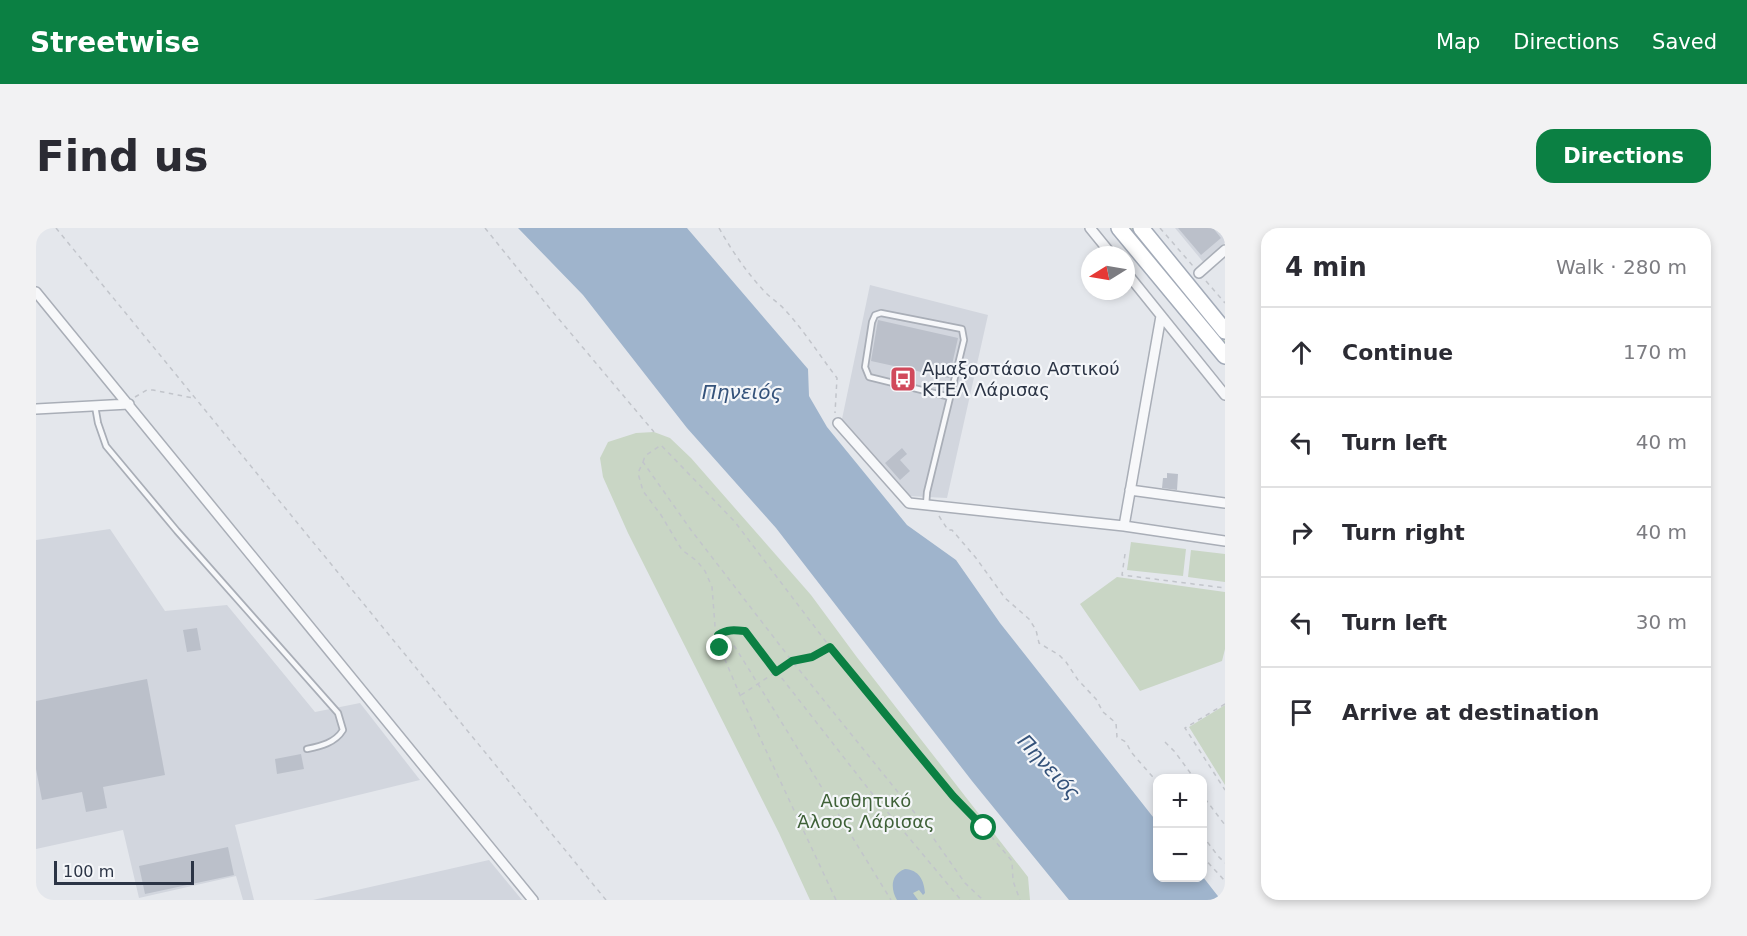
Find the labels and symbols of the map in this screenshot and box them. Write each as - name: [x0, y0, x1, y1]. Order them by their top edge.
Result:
- north arrow: [1081, 246, 1135, 300]
- place label: Αμαξοστάσιο Αστικού ΚΤΕΛ Λάρισας: [922, 358, 1120, 400]
- bus stop icon: Αμαξοστάσιο Αστικού ΚΤΕΛ Λάρισας: [888, 364, 918, 394]
- water label: Πηνειός: [702, 380, 782, 404]
- route end: [706, 634, 732, 660]
- water label: Πηνειός: [1013, 729, 1085, 805]
- park label: Αισθητικό Άλσος Λάρισας: [797, 790, 935, 832]
- route start: [970, 814, 996, 840]
- scale bar: [54, 858, 194, 886]

